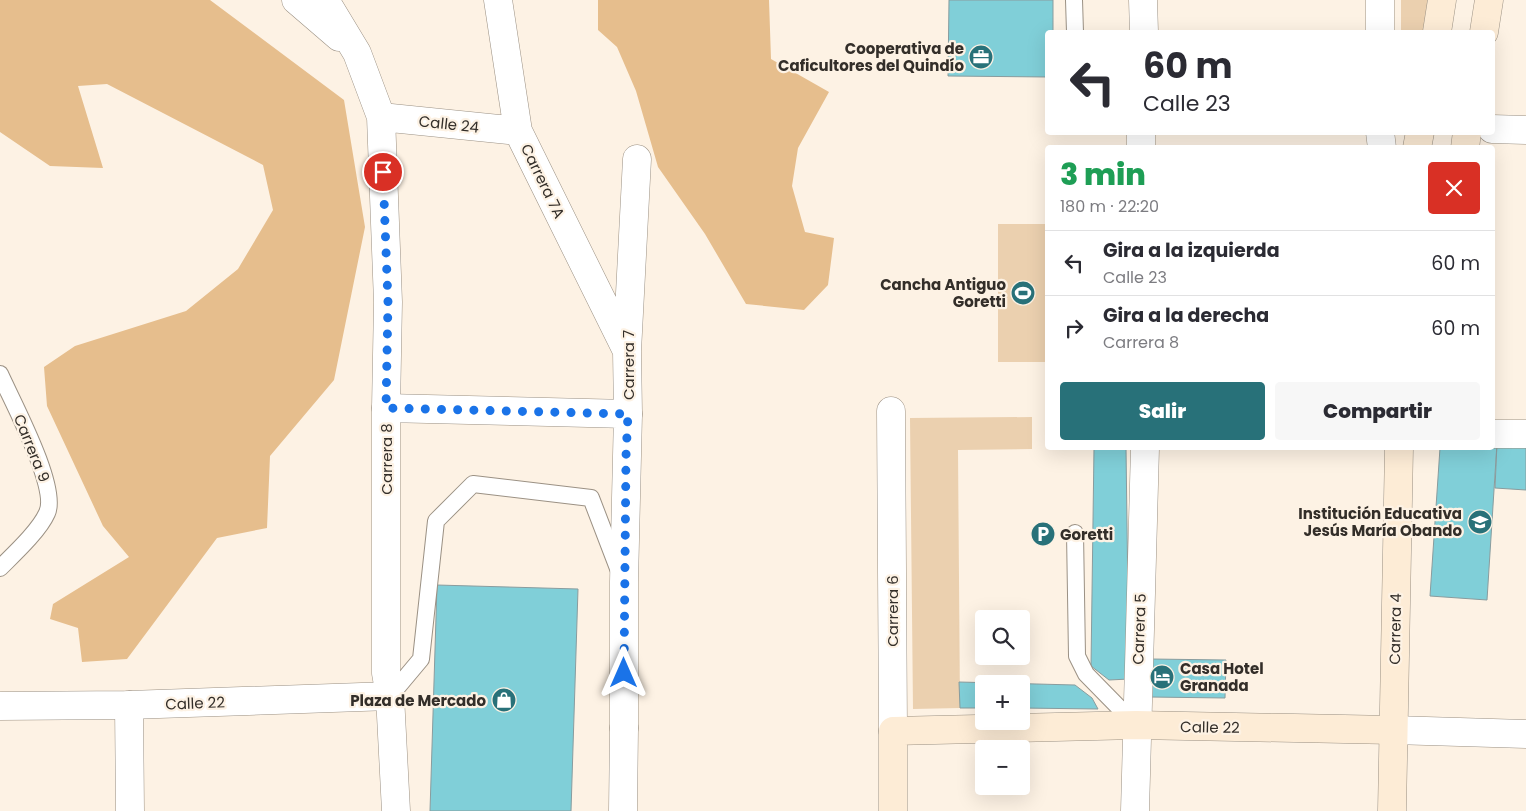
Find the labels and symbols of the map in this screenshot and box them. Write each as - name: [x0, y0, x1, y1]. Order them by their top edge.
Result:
- place label: Cooperativa de Caficultores del Quindío: [778, 38, 964, 76]
- office icon: Cooperativa de Caficultores del Quindío: [968, 44, 994, 70]
- street label: Calle 24: [418, 110, 480, 138]
- street label: Carrera 7A: [516, 140, 570, 222]
- pin: [362, 151, 404, 193]
- place label: Cancha Antiguo Goretti: [880, 274, 1006, 312]
- sports icon: Cancha Antiguo Goretti: [1010, 280, 1036, 306]
- street label: Carrera 7: [618, 330, 639, 400]
- street label: Carrera 9: [9, 411, 55, 485]
- street label: Carrera 8: [376, 423, 397, 495]
- place label: Institución Educativa Jesús María Obando: [1298, 503, 1462, 541]
- school or university icon: Institución Educativa Jesús María Obando: [1467, 509, 1493, 535]
- parking icon: Goretti: [1030, 521, 1056, 547]
- place label: Goretti: [1060, 524, 1113, 545]
- street label: Carrera 6: [882, 575, 903, 647]
- street label: Carrera 5: [1127, 593, 1151, 665]
- street label: Carrera 4: [1384, 593, 1406, 665]
- position arrow: [597, 646, 649, 698]
- place label: Casa Hotel Granada: [1180, 658, 1264, 696]
- hotel icon: Casa Hotel Granada: [1149, 664, 1175, 690]
- shop icon: Plaza de Mercado: [491, 687, 517, 713]
- place label: Plaza de Mercado: [350, 690, 486, 711]
- street label: Calle 22: [165, 691, 225, 715]
- street label: Calle 22: [1180, 716, 1240, 738]

